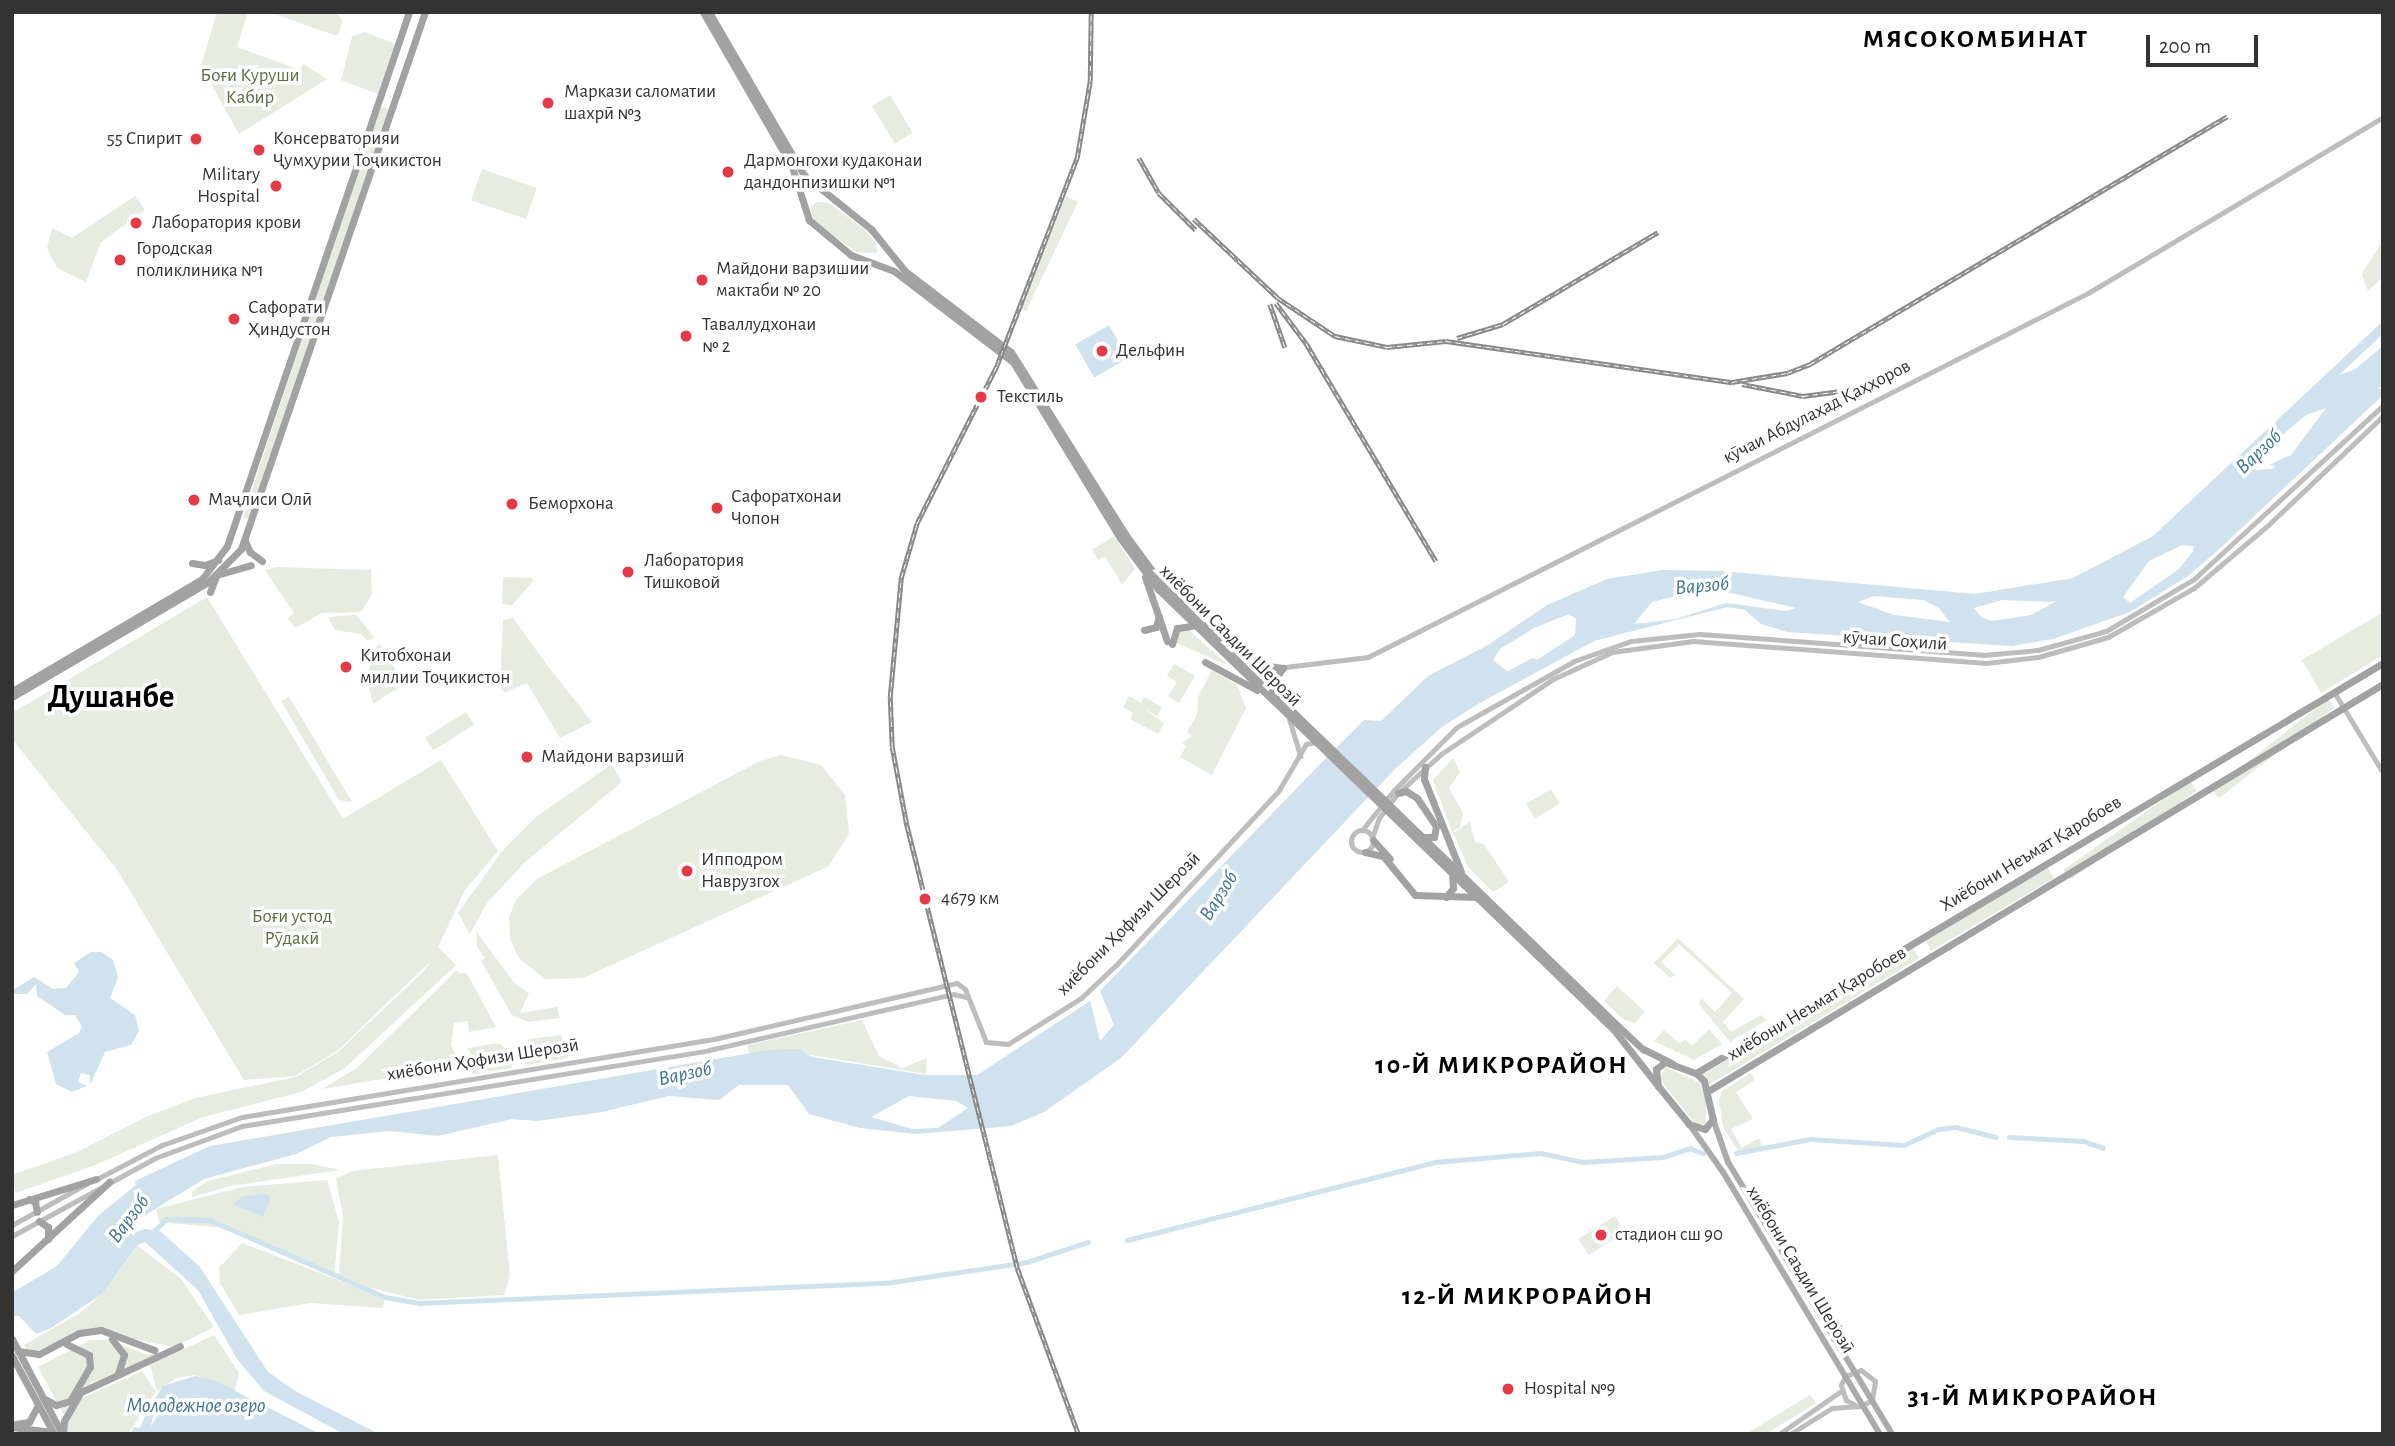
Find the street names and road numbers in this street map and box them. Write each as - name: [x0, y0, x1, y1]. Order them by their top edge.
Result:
- street label: кӯчаи Абдулаҳад Қаҳҳоров: [1719, 355, 1915, 469]
- street label: хиёбони Саъдии Шерозӣ: [1154, 560, 1306, 712]
- street label: кӯчаи Соҳилӣ: [1842, 626, 1948, 656]
- street label: Хиёбони Неъмат Қаробоев: [1936, 791, 2126, 917]
- street label: хиёбони Ҳофизи Шерозӣ: [1052, 847, 1206, 1001]
- street label: хиёбони Неъмат Қаробоев: [1723, 941, 1911, 1067]
- street label: хиёбони Ҳофизи Шерозӣ: [385, 1034, 581, 1086]
- street label: хиёбони Саъдии Шерозӣ: [1741, 1182, 1859, 1358]

